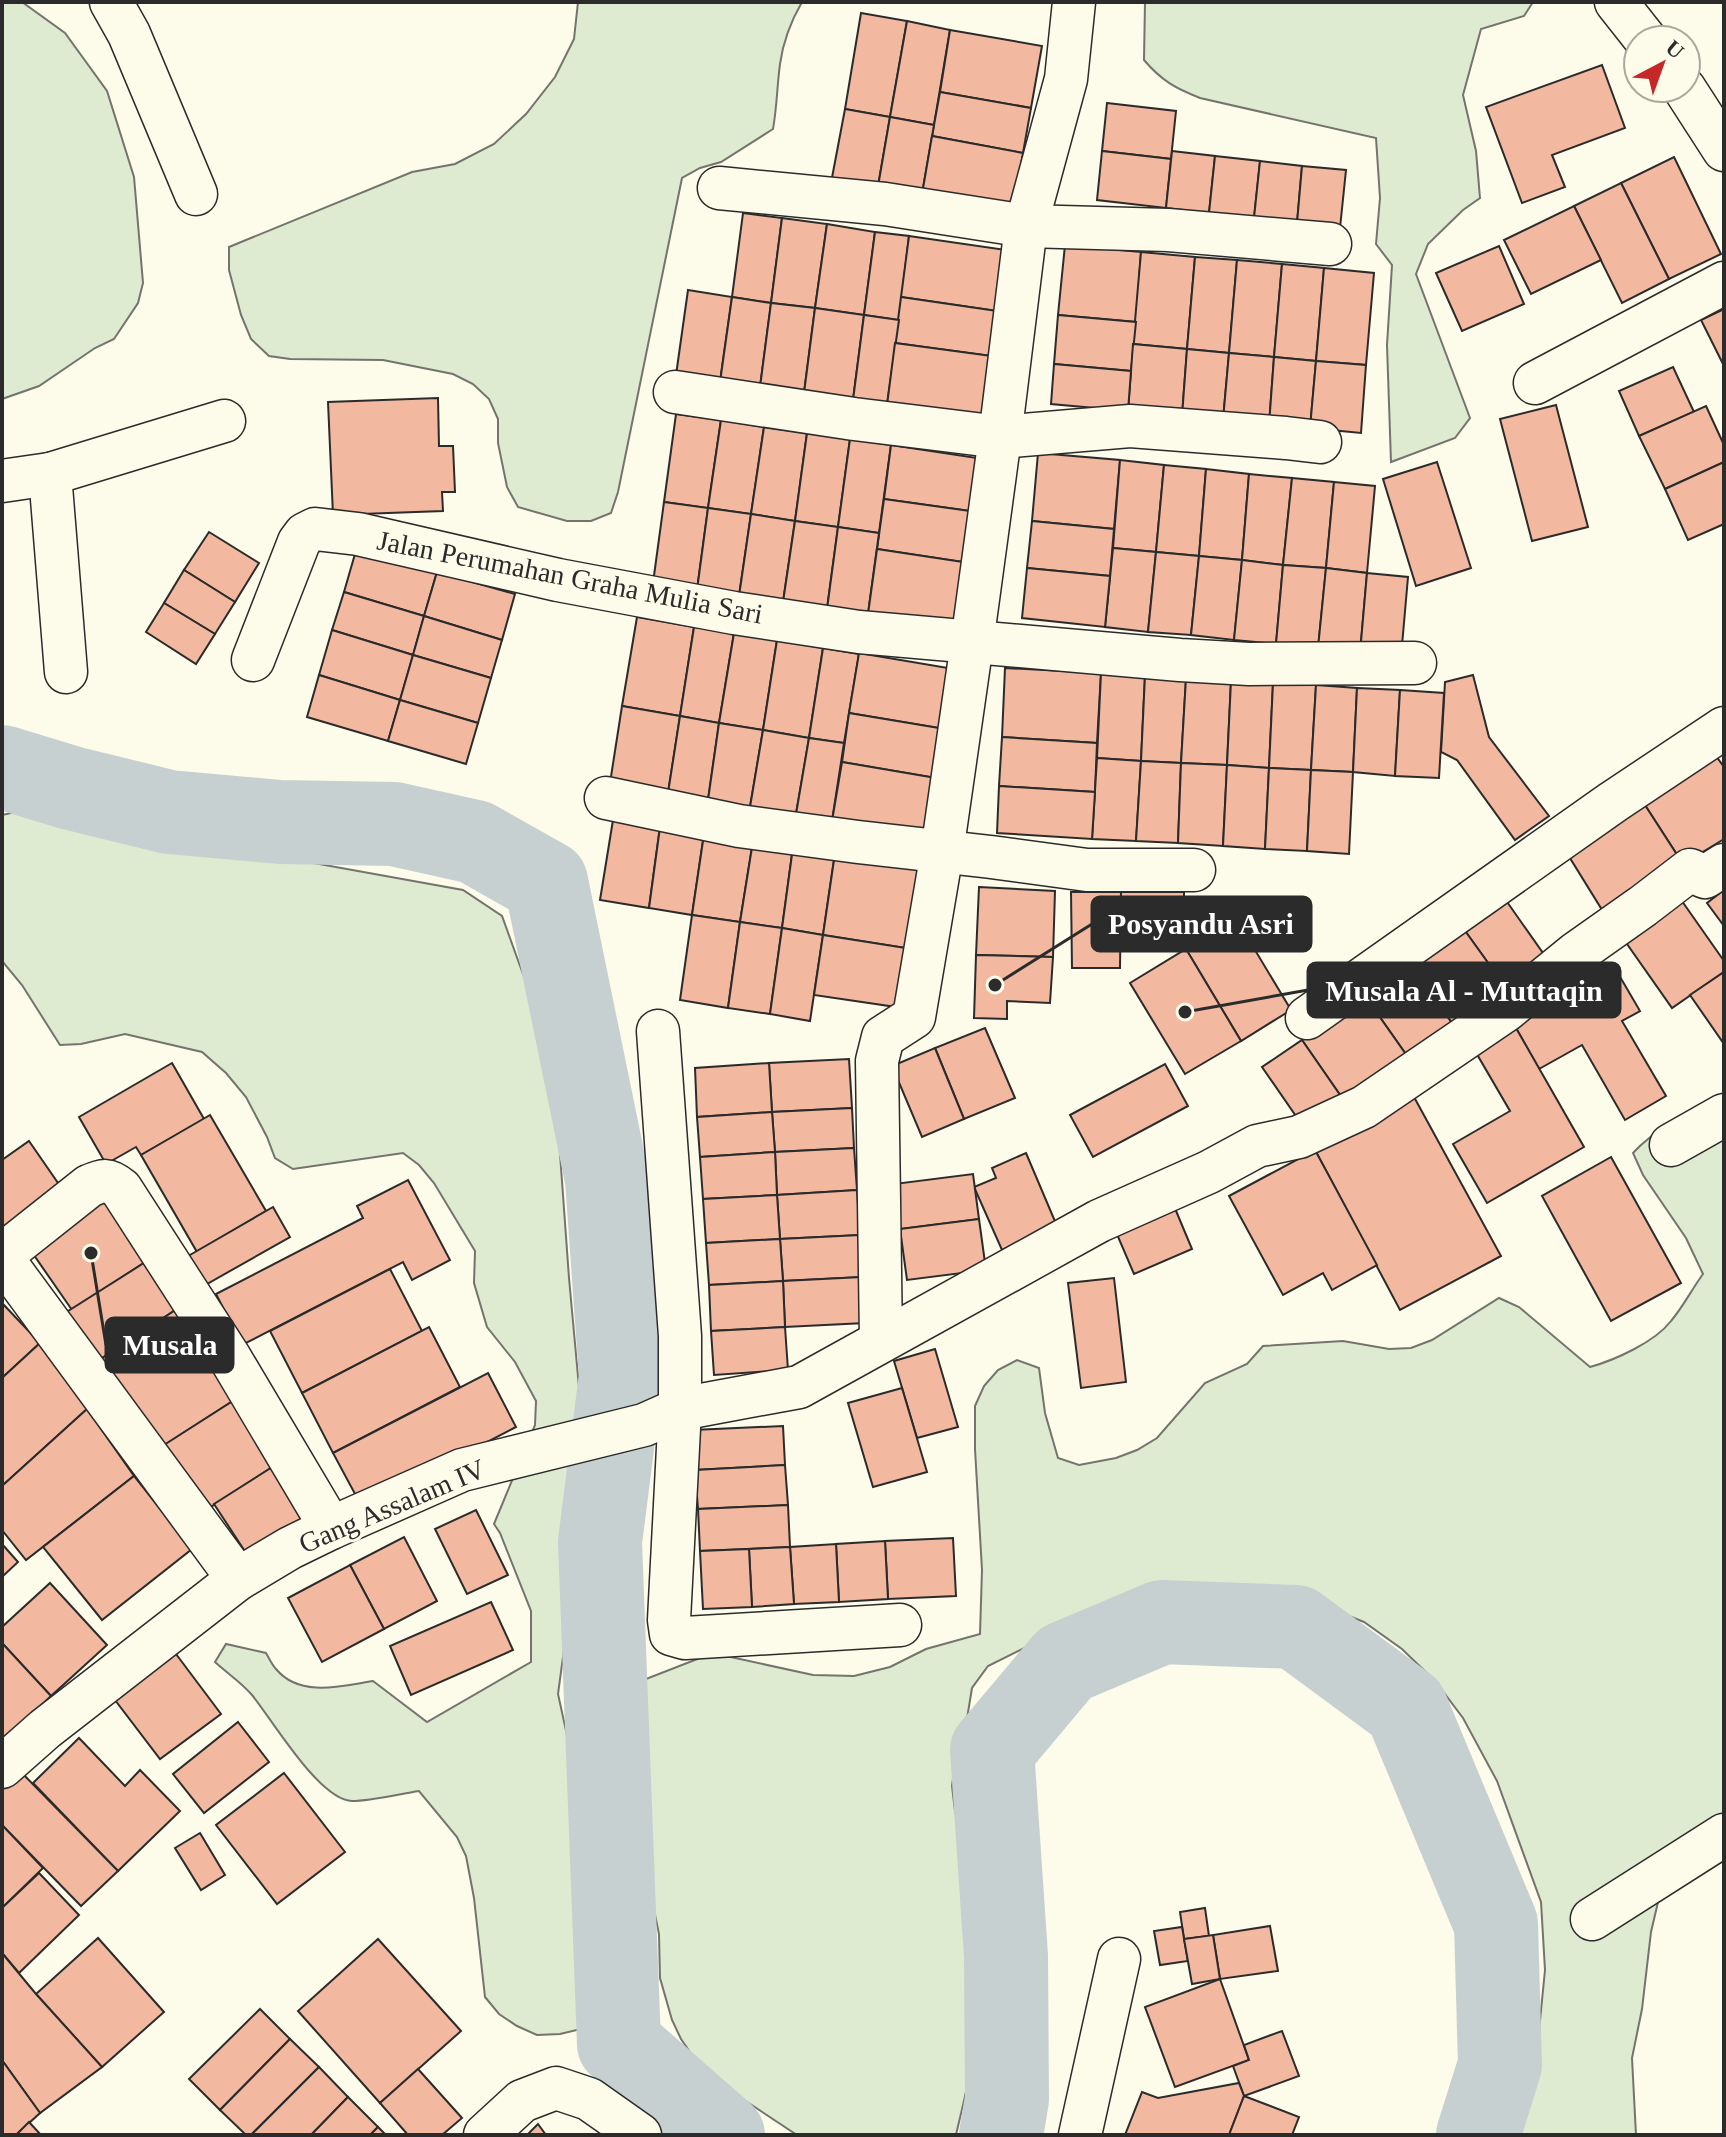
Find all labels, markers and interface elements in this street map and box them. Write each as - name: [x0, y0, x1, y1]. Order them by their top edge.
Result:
- north arrow: [1622, 24, 1702, 104]
- text: U: [1661, 35, 1689, 64]
- street label: Jalan Perumahan Graha Mulia Sari: [375, 524, 766, 630]
- callout: Posyandu Asri: [1092, 897, 1311, 951]
- text: Posyandu Asri: [1108, 907, 1294, 940]
- callout: Musala Al - Muttaqin: [1308, 963, 1620, 1017]
- text: Musala Al - Muttaqin: [1325, 974, 1603, 1007]
- callout: Musala: [106, 1318, 233, 1372]
- text: Musala: [122, 1328, 218, 1361]
- street label: Gang Assalam IV: [294, 1453, 490, 1559]

